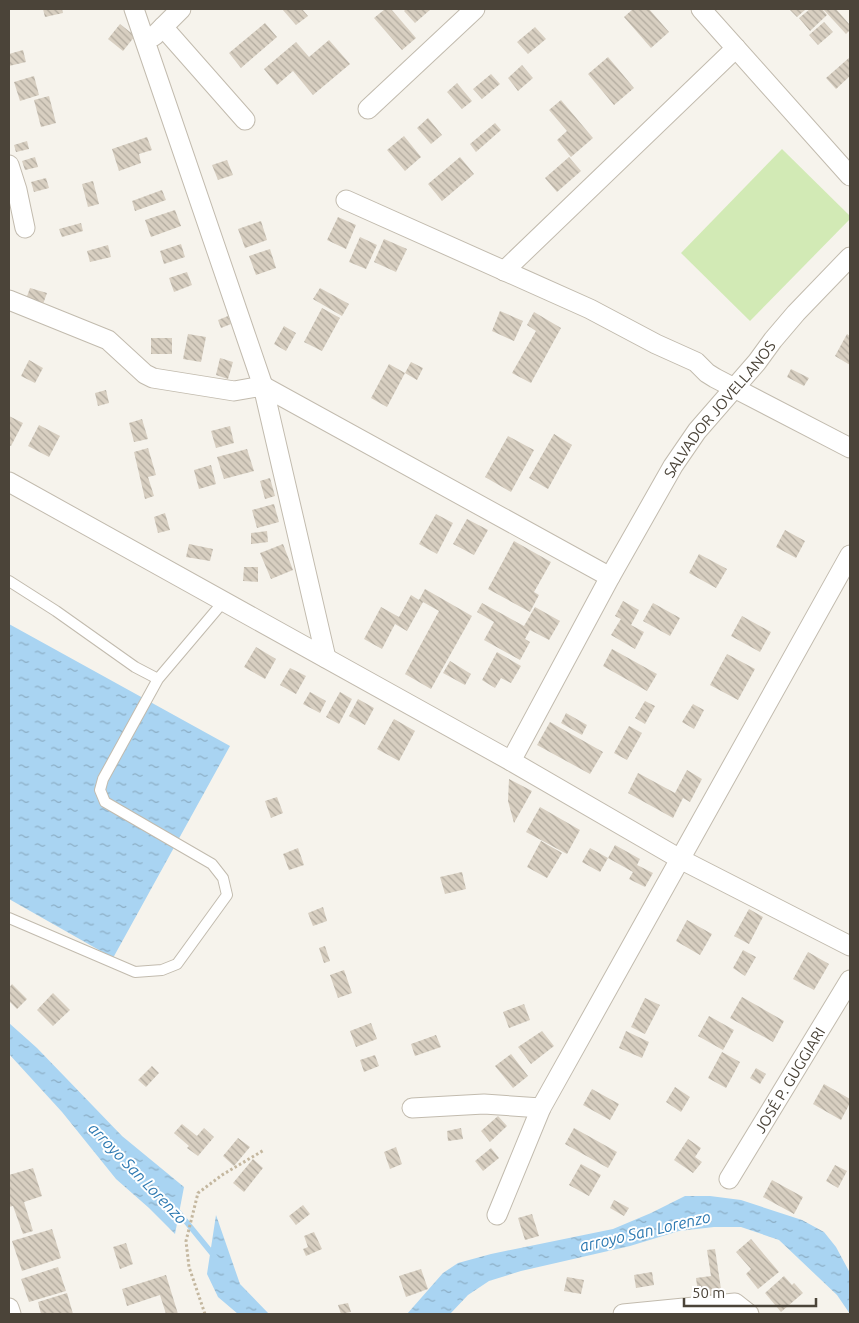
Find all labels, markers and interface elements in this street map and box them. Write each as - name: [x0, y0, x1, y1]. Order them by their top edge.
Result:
- street label: SALVADOR JOVELLANOS: [660, 337, 778, 480]
- street label: JOSÉ P. GUGGIARI: [751, 1024, 828, 1136]
- water label: arroyo San Lorenzo: [85, 1119, 191, 1228]
- water label: arroyo San Lorenzo: [578, 1207, 712, 1255]
- scale bar: [684, 1276, 816, 1308]
- text: 50 m: [692, 1284, 725, 1301]

